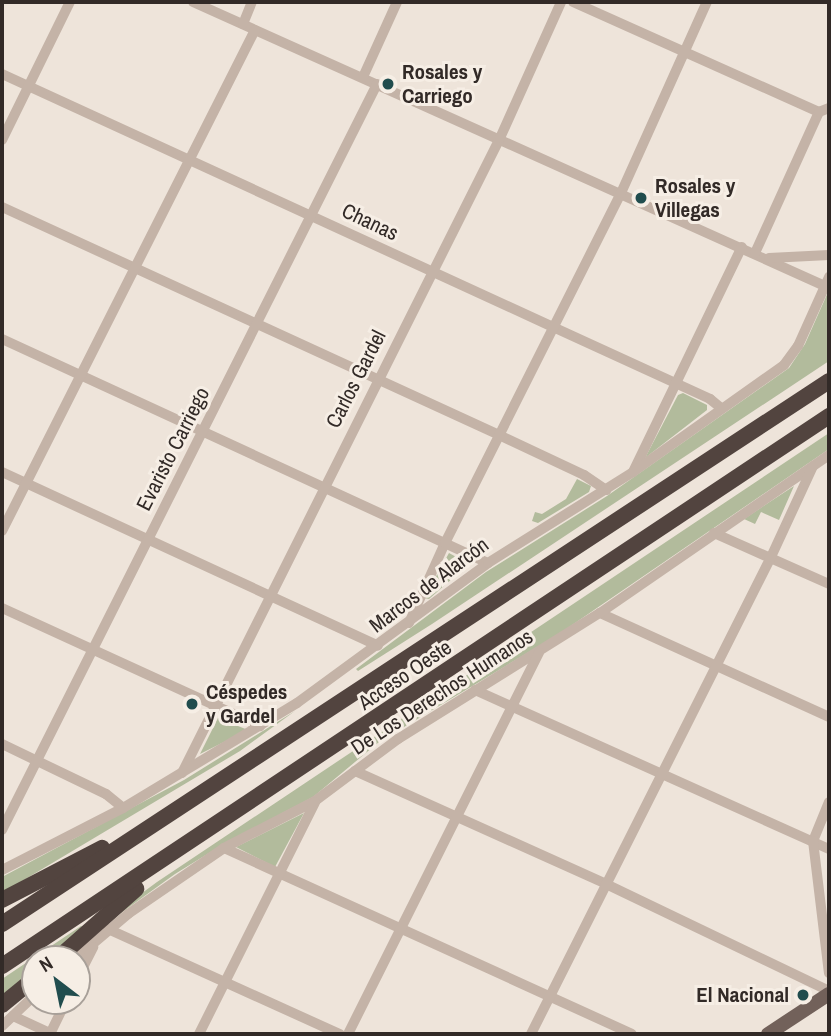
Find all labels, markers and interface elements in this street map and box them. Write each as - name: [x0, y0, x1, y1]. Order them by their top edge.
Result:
- place label: Rosales y Carriego: [402, 59, 482, 109]
- marker: Rosales y Carriego: [380, 76, 396, 92]
- place label: Rosales y Villegas: [655, 173, 735, 223]
- marker: Rosales y Villegas: [633, 190, 649, 206]
- street label: Chanas: [338, 198, 402, 246]
- street label: Carlos Gardel: [321, 326, 391, 432]
- street label: Evaristo Carriego: [131, 383, 215, 515]
- street label: Marcos de Alarcón: [364, 532, 494, 638]
- street label: De Los Derechos Humanos: [346, 624, 538, 760]
- street label: Acceso Oeste: [354, 635, 456, 715]
- place label: Céspedes y Gardel: [206, 679, 287, 729]
- marker: Céspedes y Gardel: [184, 696, 200, 712]
- north arrow: [21, 945, 91, 1015]
- text: N: [34, 950, 58, 978]
- place label: El Nacional: [696, 982, 789, 1008]
- marker: El Nacional: [795, 987, 811, 1003]

